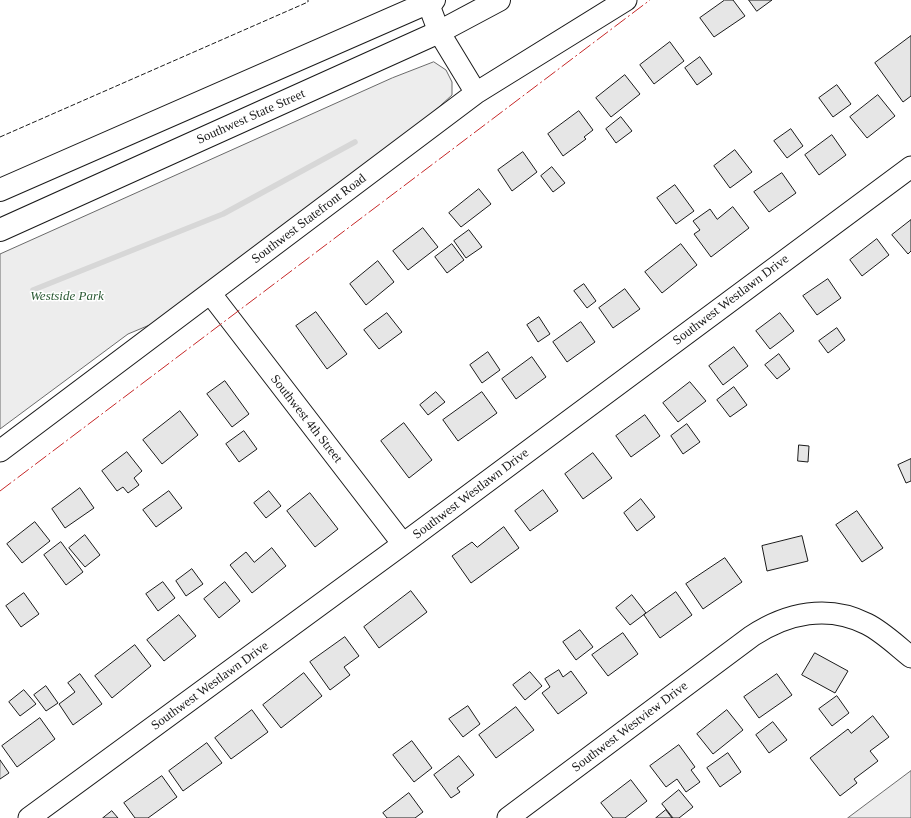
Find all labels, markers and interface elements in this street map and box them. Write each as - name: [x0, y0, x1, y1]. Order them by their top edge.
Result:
- street label: Southwest State Street: [194, 86, 308, 148]
- street label: Southwest Statefront Road: [249, 171, 369, 267]
- street label: Southwest Westlawn Drive: [670, 251, 792, 349]
- park label: Westside Park: [30, 289, 104, 305]
- street label: Southwest 4th Street: [267, 372, 345, 466]
- street label: Southwest Westlawn Drive: [410, 445, 532, 543]
- street label: Southwest Westlawn Drive: [148, 638, 272, 734]
- street label: Southwest Westview Drive: [569, 678, 691, 776]

